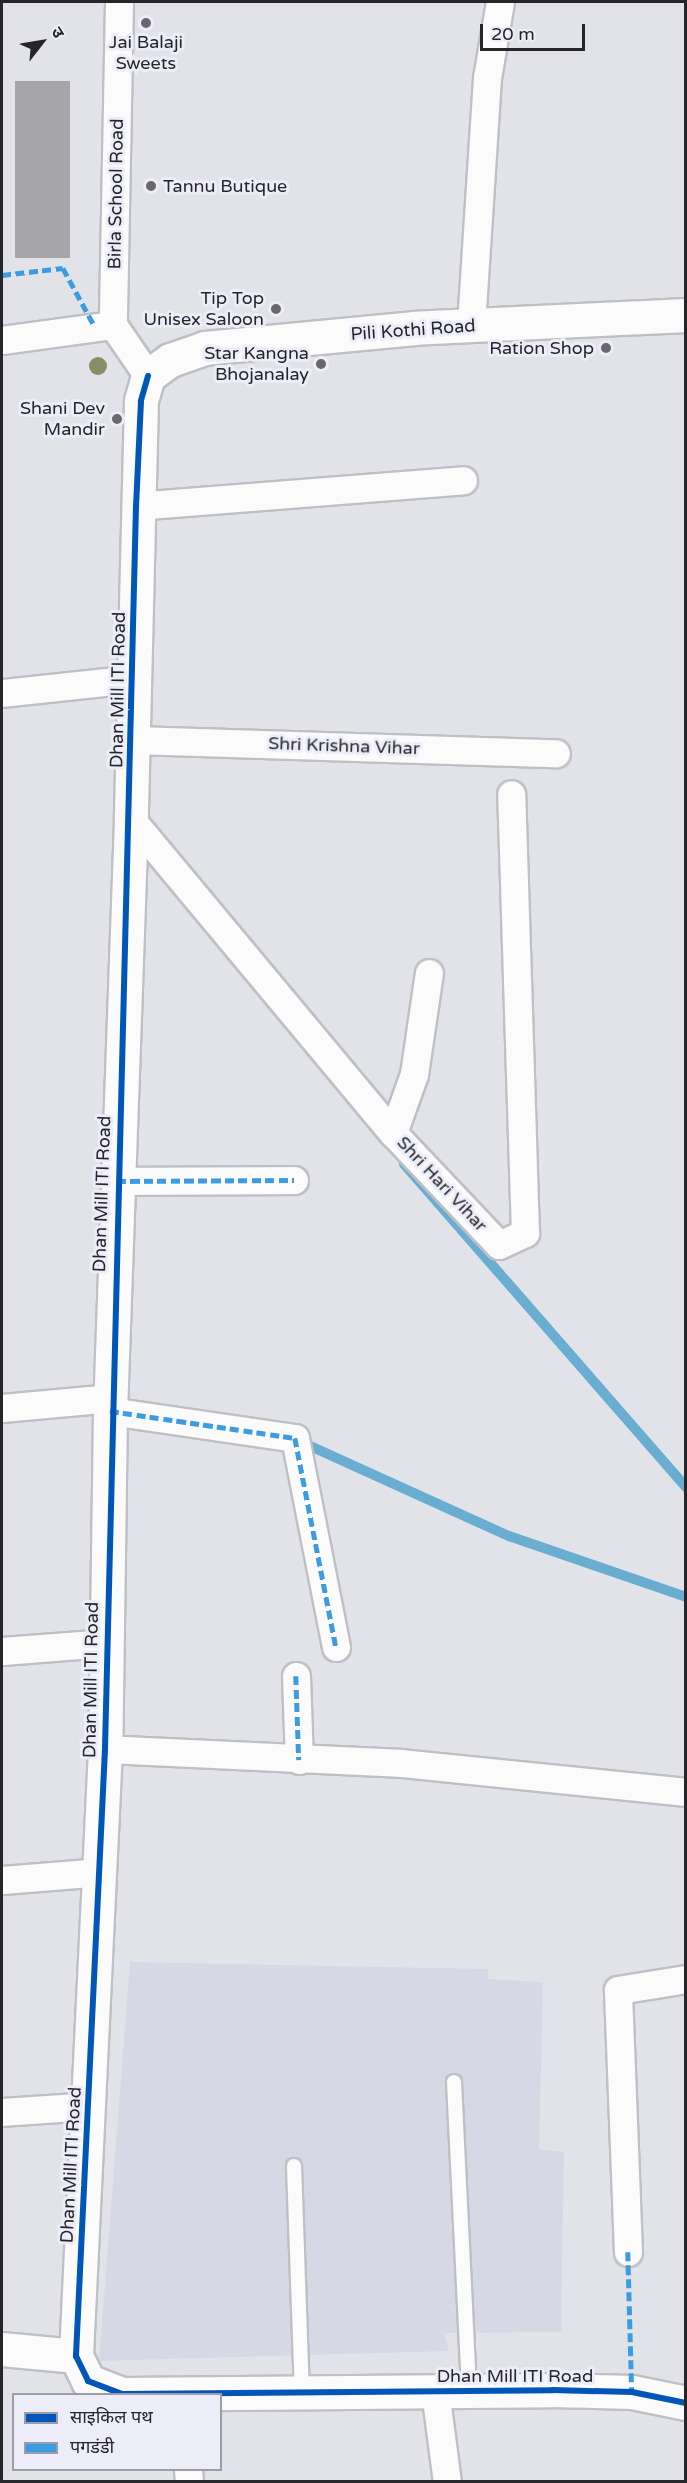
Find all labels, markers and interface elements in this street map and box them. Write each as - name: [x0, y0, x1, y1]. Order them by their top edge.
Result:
- north arrow: [12, 12, 72, 72]
- scale bar: [483, 12, 588, 50]
- marker: Jai Balaji Sweets: [139, 16, 153, 30]
- text: 20 m: [491, 23, 535, 45]
- text: उ: [46, 24, 68, 42]
- place label: Jai Balaji Sweets: [109, 32, 183, 74]
- street label: Birla School Road: [104, 118, 128, 270]
- place label: Tannu Butique: [163, 175, 287, 197]
- marker: Tannu Butique: [144, 179, 158, 193]
- place label: Tip Top Unisex Saloon: [144, 288, 264, 330]
- marker: Tip Top Unisex Saloon: [269, 302, 283, 316]
- street label: Pili Kothi Road: [350, 315, 476, 345]
- place label: Ration Shop: [489, 337, 594, 359]
- marker: Ration Shop: [599, 341, 613, 355]
- place label: Star Kangna Bhojanalay: [204, 343, 309, 386]
- marker: Star Kangna Bhojanalay: [314, 357, 328, 371]
- place label: Shani Dev Mandir: [20, 398, 105, 440]
- marker: Shani Dev Mandir: [110, 412, 124, 426]
- street label: Dhan Mill ITI Road: [106, 612, 130, 768]
- street label: Shri Krishna Vihar: [268, 733, 420, 759]
- street label: Dhan Mill ITI Road: [88, 1115, 116, 1273]
- street label: Shri Hari Vihar: [392, 1132, 492, 1236]
- street label: Dhan Mill ITI Road: [79, 1602, 103, 1758]
- street label: Dhan Mill ITI Road: [56, 2086, 86, 2244]
- street label: Dhan Mill ITI Road: [437, 2365, 593, 2387]
- legend: [12, 2393, 222, 2471]
- text: साइकिल पथ: [70, 2406, 153, 2428]
- text: पगडंडी: [70, 2436, 114, 2458]

